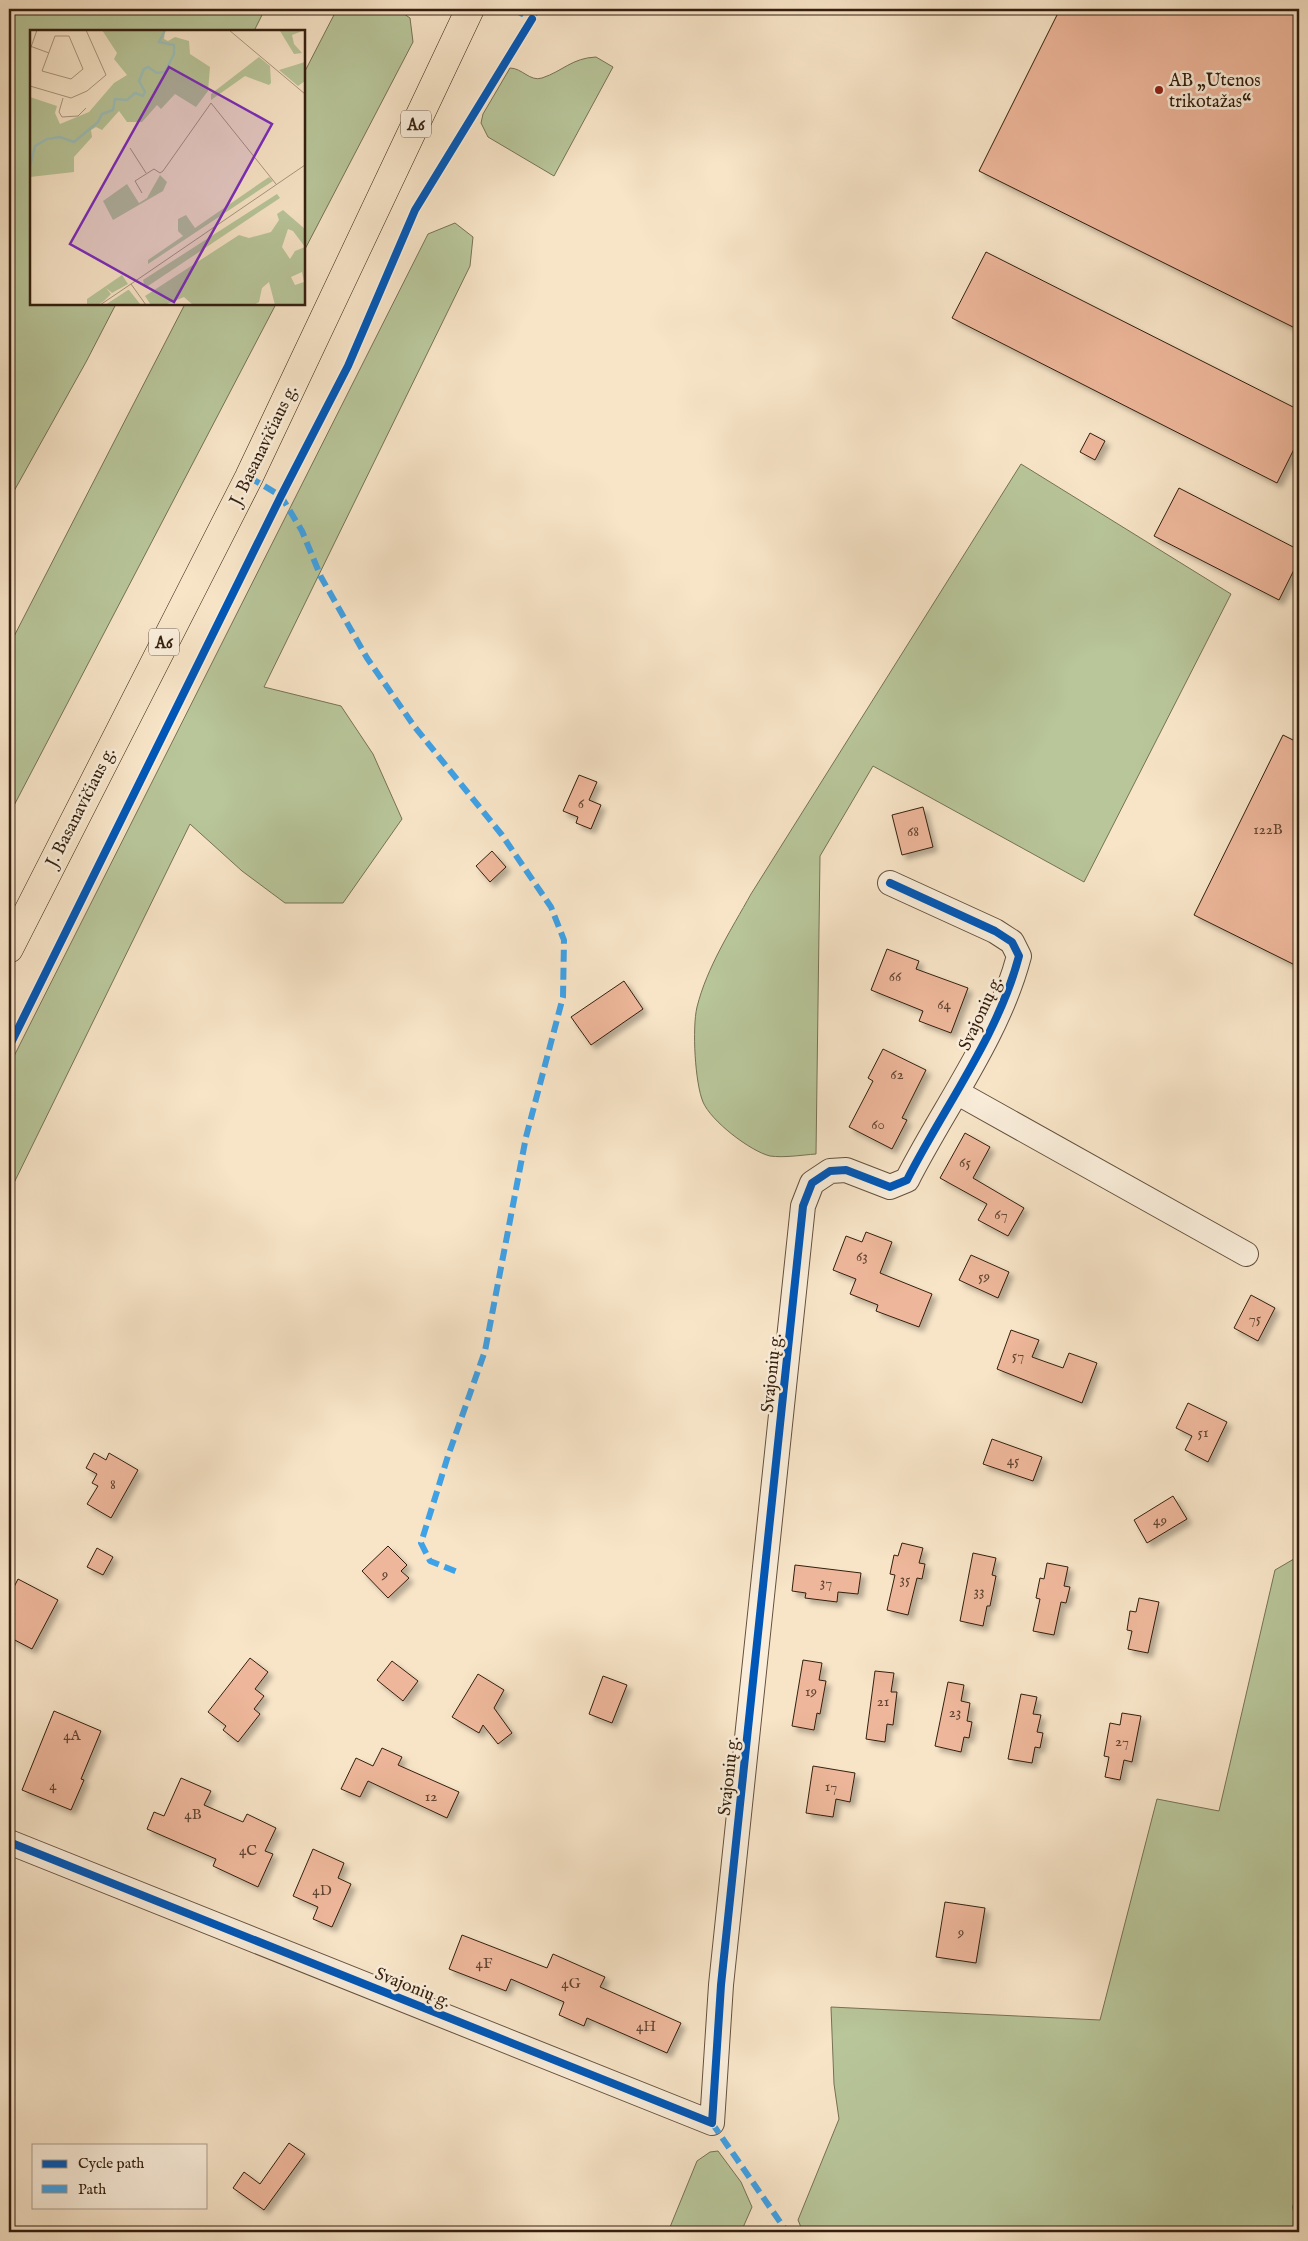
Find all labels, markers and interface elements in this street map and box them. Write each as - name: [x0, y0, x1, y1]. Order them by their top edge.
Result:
- inset map: [30, 30, 305, 305]
- place label: AB „Utenos trikotažas“: [1168, 70, 1261, 114]
- marker: AB „Utenos trikotažas“: [1153, 84, 1165, 96]
- road number: A6: [401, 110, 431, 138]
- street label: J. Basanavičiaus g.: [224, 381, 304, 512]
- road number: A6: [149, 628, 179, 656]
- street label: J. Basanavičiaus g.: [40, 744, 121, 873]
- house number: 6: [578, 794, 585, 813]
- house number: 122B: [1253, 820, 1283, 839]
- house number: 68: [907, 822, 919, 841]
- house number: 66: [889, 967, 902, 986]
- street label: Svajonių g.: [954, 973, 1009, 1055]
- house number: 64: [937, 995, 951, 1014]
- house number: 62: [890, 1065, 904, 1084]
- house number: 60: [871, 1115, 885, 1134]
- house number: 65: [959, 1153, 971, 1172]
- house number: 67: [994, 1205, 1008, 1224]
- house number: 63: [856, 1247, 868, 1266]
- house number: 59: [978, 1267, 990, 1286]
- house number: 75: [1249, 1309, 1262, 1328]
- street label: Svajonių g.: [757, 1332, 788, 1414]
- house number: 57: [1012, 1346, 1024, 1365]
- house number: 51: [1197, 1423, 1209, 1442]
- house number: 45: [1007, 1451, 1020, 1470]
- house number: 8: [110, 1475, 116, 1494]
- house number: 49: [1153, 1511, 1167, 1530]
- house number: 9: [381, 1565, 388, 1584]
- house number: 35: [899, 1570, 911, 1589]
- house number: 37: [820, 1573, 832, 1592]
- house number: 33: [973, 1582, 985, 1601]
- house number: 19: [805, 1682, 817, 1701]
- house number: 21: [877, 1692, 889, 1711]
- house number: 23: [949, 1703, 961, 1722]
- house number: 4A: [63, 1726, 82, 1745]
- house number: 27: [1115, 1732, 1129, 1751]
- street label: Svajonių g.: [714, 1735, 745, 1817]
- house number: 4: [49, 1776, 57, 1795]
- house number: 17: [825, 1777, 837, 1796]
- house number: 12: [425, 1787, 437, 1806]
- house number: 4B: [184, 1805, 202, 1824]
- house number: 4C: [239, 1841, 257, 1860]
- house number: 4D: [312, 1881, 332, 1900]
- house number: 9: [957, 1923, 964, 1942]
- house number: 4F: [476, 1954, 493, 1973]
- street label: Svajonių g.: [371, 1963, 454, 2014]
- house number: 4G: [561, 1974, 581, 1993]
- house number: 4H: [636, 2017, 656, 2036]
- legend: [32, 2144, 208, 2208]
- text: Cycle path: [78, 2154, 144, 2173]
- text: Path: [78, 2180, 106, 2199]

